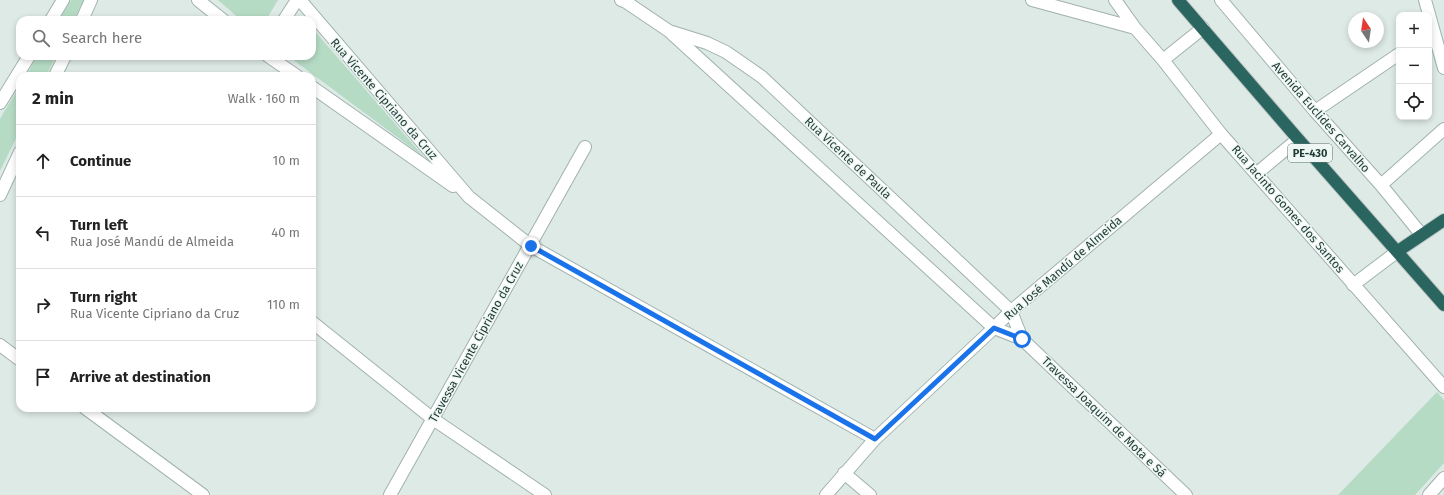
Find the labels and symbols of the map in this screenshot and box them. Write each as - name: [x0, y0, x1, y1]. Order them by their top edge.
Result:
- north arrow: [1348, 12, 1384, 48]
- street label: Rua Vicente Cipriano da Cruz: [327, 35, 441, 163]
- street label: Avenida Euclides Carvalho: [1269, 59, 1373, 175]
- street label: Rua Vicente de Paula: [802, 114, 894, 202]
- street label: Rua Jacinto Gomes dos Santos: [1229, 142, 1348, 276]
- road number: PE-430: [1288, 144, 1332, 162]
- street label: Rua José Mandú de Almeida: [1001, 213, 1125, 323]
- route end: [522, 237, 540, 255]
- street label: Travessa Vicente Cipriano da Cruz: [426, 259, 526, 425]
- route start: [1013, 330, 1031, 348]
- street label: Travessa Joaquim de Mota e Sá: [1039, 354, 1169, 480]

